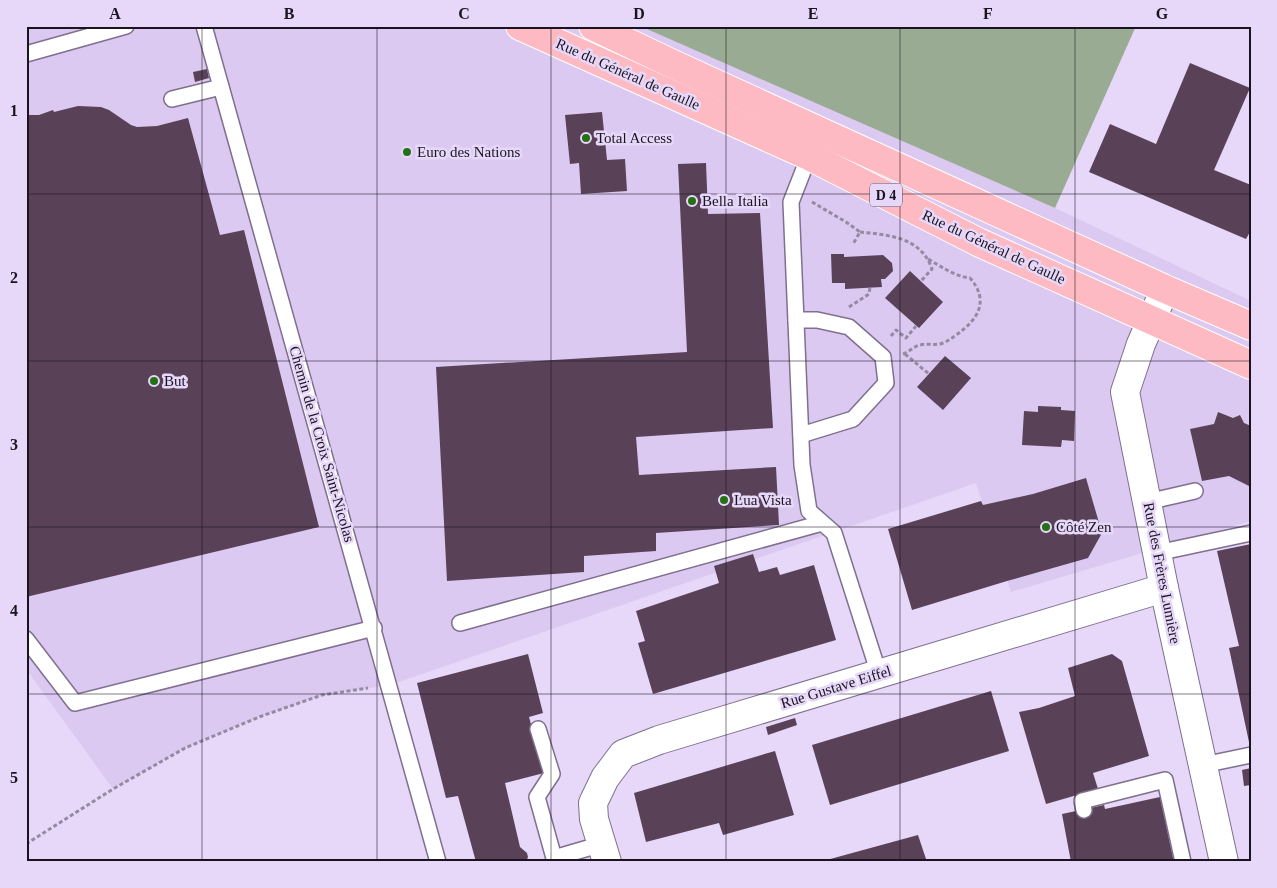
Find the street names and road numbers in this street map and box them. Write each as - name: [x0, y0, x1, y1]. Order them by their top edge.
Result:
- street label: Rue du Général de Gaulle: [554, 35, 703, 113]
- road number: D 4: [870, 184, 902, 206]
- street label: Rue du Général de Gaulle: [920, 207, 1068, 287]
- street label: Chemin de la Croix Saint-Nicolas: [286, 344, 358, 544]
- street label: Rue des Frères Lumière: [1140, 501, 1184, 645]
- street label: Rue Gustave Eiffel: [779, 663, 893, 711]

